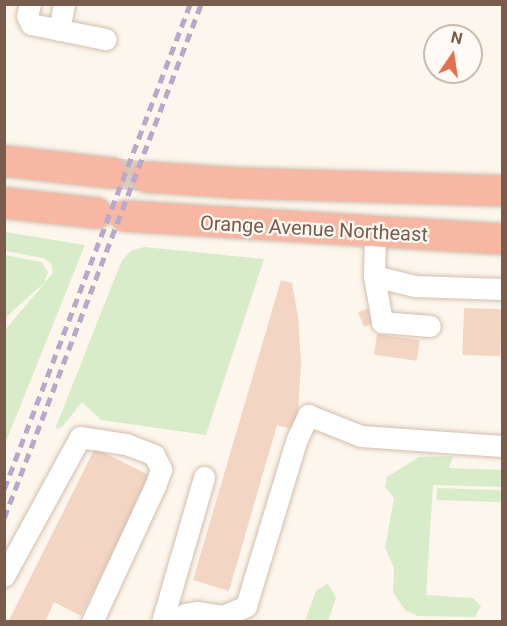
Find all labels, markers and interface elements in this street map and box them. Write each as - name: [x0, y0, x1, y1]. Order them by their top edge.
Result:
- north arrow: [423, 24, 483, 84]
- text: N: [449, 27, 464, 48]
- street label: Orange Avenue Northeast: [199, 211, 429, 247]

